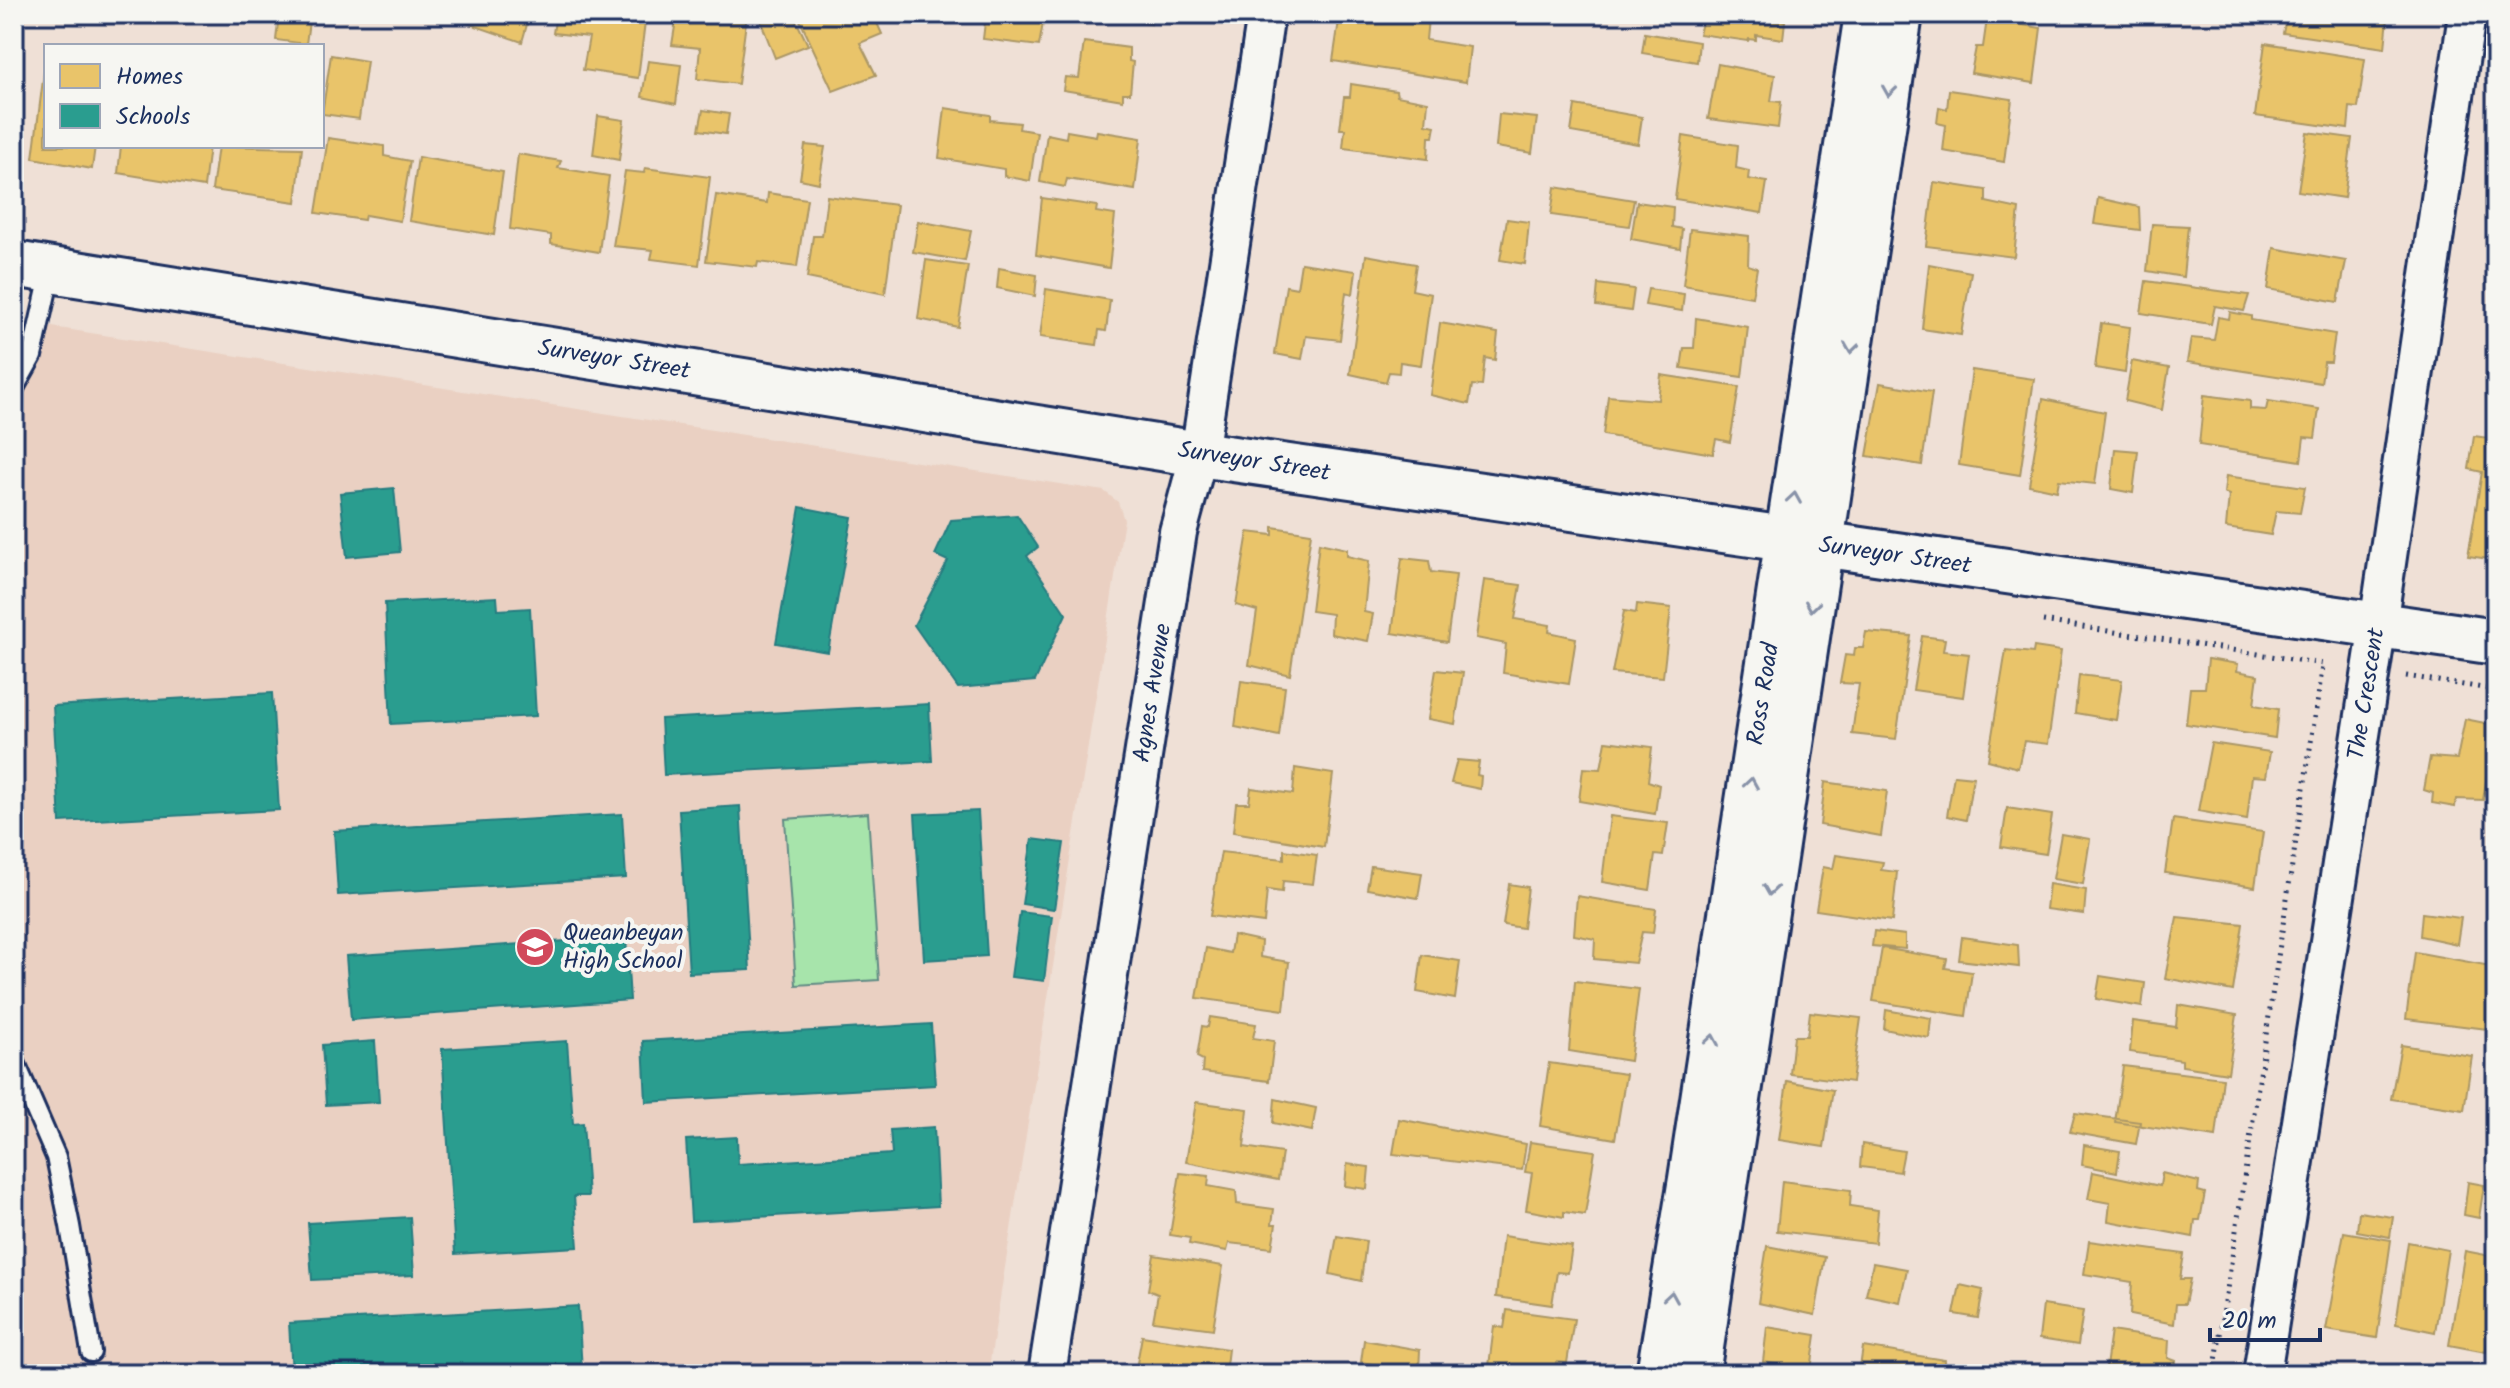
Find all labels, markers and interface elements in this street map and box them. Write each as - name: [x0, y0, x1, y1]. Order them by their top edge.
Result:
- legend: [44, 44, 324, 148]
- text: Homes: [116, 58, 183, 97]
- one-way arrow: [1881, 84, 1898, 98]
- text: Schools: [116, 98, 190, 137]
- street label: Surveyor Street: [535, 329, 694, 391]
- one-way arrow: [1843, 341, 1860, 355]
- street label: Surveyor Street: [1175, 431, 1334, 493]
- one-way arrow: [1785, 492, 1802, 505]
- street label: Surveyor Street: [1816, 526, 1975, 586]
- one-way arrow: [1805, 599, 1822, 612]
- street label: Agnes Avenue: [1123, 621, 1183, 765]
- street label: The Crescent: [2337, 625, 2397, 763]
- street label: Ross Road: [1737, 639, 1791, 748]
- one-way arrow: [1742, 776, 1759, 790]
- one-way arrow: [1762, 884, 1779, 897]
- place label: Queanbeyan High School: [563, 914, 683, 981]
- school or university icon: Queanbeyan High School: [514, 926, 556, 968]
- one-way arrow: [1703, 1033, 1720, 1047]
- one-way arrow: [1662, 1290, 1679, 1304]
- scale bar: [2210, 1292, 2320, 1342]
- text: 20 m: [2222, 1302, 2277, 1341]

